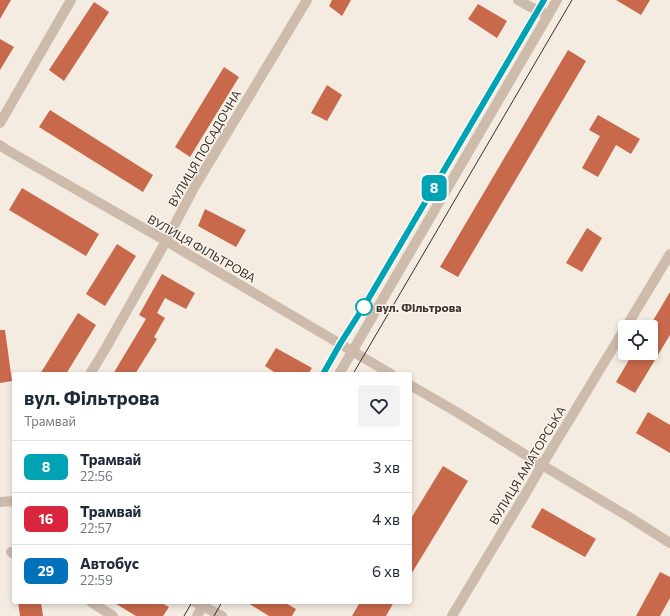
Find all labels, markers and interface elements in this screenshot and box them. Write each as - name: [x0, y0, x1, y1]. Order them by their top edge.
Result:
- street label: ВУЛИЦЯ ПОСАДОЧНА: [165, 87, 243, 209]
- line badge: 8: [421, 175, 447, 201]
- text: 8: [430, 179, 438, 196]
- street label: ВУЛИЦЯ ФІЛЬТРОВА: [145, 211, 259, 285]
- marker: вул. Фільтрова: [355, 298, 373, 316]
- place label: вул. Фільтрова: [376, 300, 462, 314]
- map controls: [618, 320, 658, 360]
- button: locate: [618, 320, 658, 360]
- button: heart: [358, 385, 400, 427]
- text: вул. Фільтрова: [24, 386, 159, 409]
- street label: ВУЛИЦЯ АМАТОРСЬКА: [486, 403, 568, 527]
- text: Трамвай: [24, 413, 76, 429]
- text: Трамвай: [80, 450, 141, 468]
- text: 8: [42, 458, 50, 475]
- text: 3 хв: [373, 458, 400, 476]
- text: 22:56: [80, 468, 113, 484]
- text: Трамвай: [80, 502, 141, 520]
- text: 16: [39, 510, 53, 527]
- text: 4 хв: [372, 510, 400, 528]
- text: 22:57: [80, 520, 112, 536]
- text: Автобус: [80, 554, 139, 572]
- text: 29: [38, 562, 54, 579]
- text: 6 хв: [372, 562, 400, 580]
- text: 22:59: [80, 572, 113, 588]

